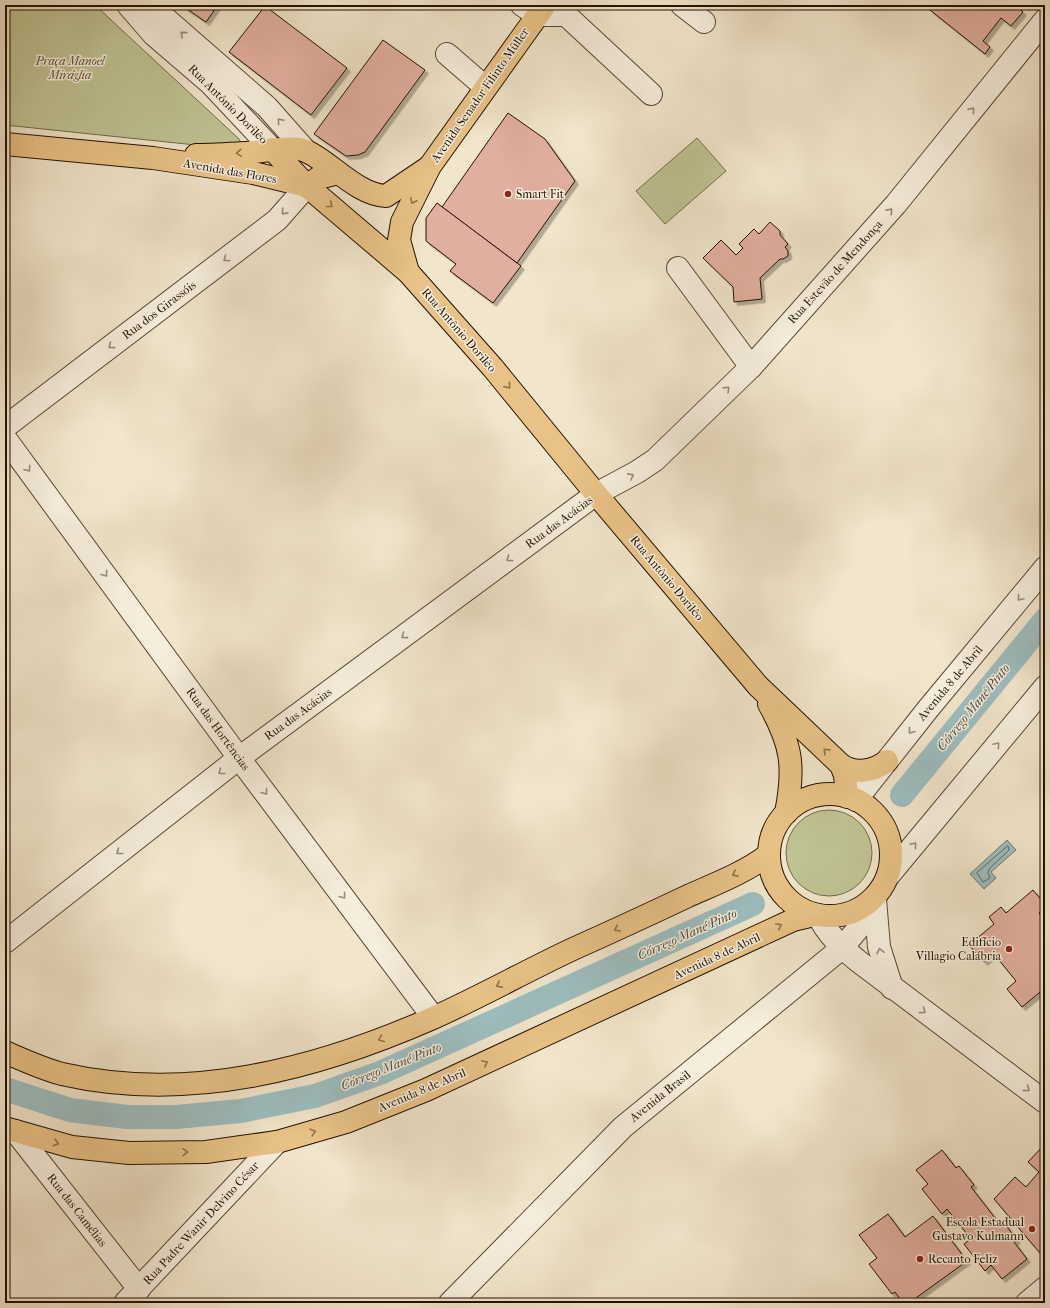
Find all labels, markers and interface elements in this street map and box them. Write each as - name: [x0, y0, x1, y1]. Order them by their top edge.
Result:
- street label: Avenida Senador Filinto Müller: [428, 24, 532, 166]
- one-way arrow: [180, 32, 188, 39]
- park label: Praça Manoel Miráglia: [34, 54, 107, 82]
- street label: Rua Antônio Dorilêo: [185, 61, 271, 147]
- one-way arrow: [968, 107, 975, 114]
- one-way arrow: [277, 118, 284, 126]
- one-way arrow: [236, 149, 242, 158]
- street label: Avenida das Flores: [181, 156, 278, 186]
- place label: Smart Fit: [516, 187, 565, 201]
- marker: Smart Fit: [503, 189, 513, 199]
- one-way arrow: [410, 197, 418, 204]
- one-way arrow: [326, 201, 333, 208]
- one-way arrow: [281, 208, 288, 215]
- one-way arrow: [886, 208, 893, 216]
- street label: Rua Estevão de Mendonça: [785, 217, 886, 327]
- one-way arrow: [223, 254, 230, 261]
- street label: Rua dos Girassóis: [119, 277, 199, 342]
- street label: Rua Antônio Dorilêo: [419, 285, 499, 375]
- one-way arrow: [109, 341, 116, 348]
- one-way arrow: [503, 381, 510, 388]
- one-way arrow: [722, 387, 730, 394]
- one-way arrow: [23, 465, 30, 472]
- one-way arrow: [627, 473, 634, 480]
- street label: Rua das Acácias: [523, 493, 596, 551]
- street label: Rua Antônio Dorilêo: [627, 533, 707, 623]
- one-way arrow: [506, 554, 513, 561]
- one-way arrow: [100, 570, 107, 577]
- one-way arrow: [1018, 593, 1025, 601]
- one-way arrow: [401, 631, 408, 639]
- street label: Avenida 8 de Abril: [914, 642, 986, 724]
- water label: Córrego Mané Pinto: [934, 660, 1013, 753]
- street label: Rua das Hortências: [183, 685, 253, 774]
- street label: Rua das Acácias: [262, 685, 335, 743]
- one-way arrow: [908, 726, 915, 733]
- one-way arrow: [993, 742, 1000, 749]
- one-way arrow: [823, 748, 831, 756]
- one-way arrow: [219, 767, 226, 774]
- one-way arrow: [260, 788, 267, 795]
- one-way arrow: [909, 842, 916, 849]
- one-way arrow: [116, 848, 123, 855]
- one-way arrow: [731, 870, 739, 877]
- one-way arrow: [338, 892, 345, 899]
- water label: Córrego Mané Pinto: [635, 905, 739, 963]
- one-way arrow: [613, 924, 621, 932]
- one-way arrow: [774, 924, 782, 931]
- street label: Avenida 8 de Abril: [671, 930, 763, 983]
- place label: Edifício Villagio Calábria: [915, 935, 1001, 963]
- marker: Edifício Villagio Calábria: [1004, 944, 1014, 954]
- one-way arrow: [877, 948, 885, 954]
- one-way arrow: [496, 980, 504, 988]
- one-way arrow: [919, 1006, 926, 1013]
- one-way arrow: [378, 1034, 386, 1042]
- water label: Córrego Mané Pinto: [339, 1039, 444, 1093]
- one-way arrow: [481, 1060, 489, 1068]
- street label: Avenida 8 de Abril: [375, 1065, 469, 1115]
- street label: Avenida Brasil: [626, 1067, 694, 1125]
- one-way arrow: [1023, 1084, 1030, 1091]
- one-way arrow: [309, 1128, 316, 1137]
- one-way arrow: [52, 1138, 59, 1147]
- one-way arrow: [182, 1148, 188, 1156]
- street label: Rua Padre Wanir Delvino César: [140, 1158, 262, 1287]
- street label: Rua das Camélias: [44, 1171, 110, 1250]
- place label: Escola Estadual Gustavo Kulmann: [932, 1215, 1025, 1243]
- marker: Escola Estadual Gustavo Kulmann: [1027, 1224, 1037, 1234]
- place label: Recanto Feliz: [928, 1252, 998, 1266]
- marker: Recanto Feliz: [915, 1254, 925, 1264]

